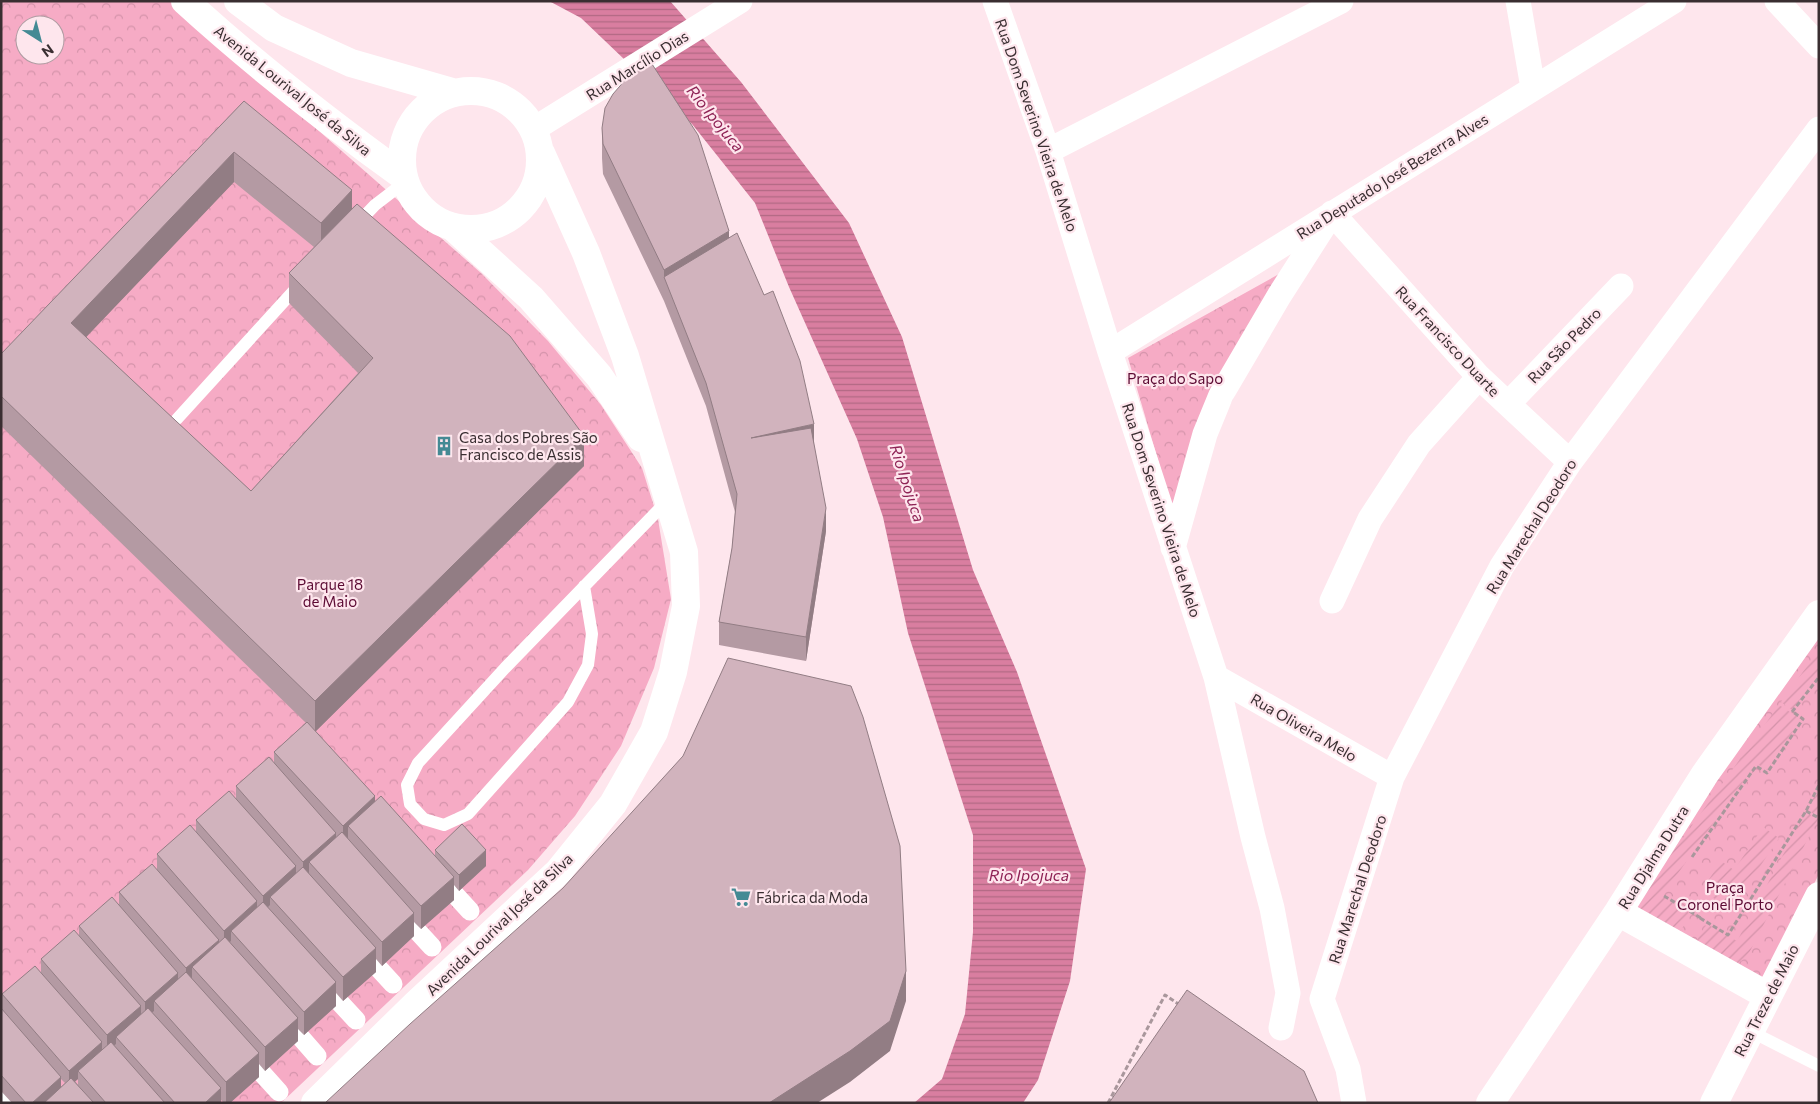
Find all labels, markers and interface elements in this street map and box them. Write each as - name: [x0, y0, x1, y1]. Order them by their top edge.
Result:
- north arrow: [15, 15, 65, 65]
- street label: Rua Dom Severino Vieira de Melo: [992, 16, 1082, 234]
- street label: Avenida Lourival José da Silva: [211, 21, 375, 159]
- street label: Rua Marcílio Dias: [583, 26, 692, 104]
- text: N: [39, 41, 57, 61]
- water label: Rio Ipojuca: [683, 81, 749, 155]
- street label: Rua Deputado José Bezerra Alves: [1293, 109, 1491, 243]
- street label: Rua Francisco Duarte: [1392, 282, 1504, 400]
- street label: Rua São Pedro: [1524, 304, 1604, 386]
- park label: Praça do Sapo: [1127, 369, 1223, 387]
- street label: Rua Dom Severino Vieira de Melo: [1119, 401, 1205, 619]
- place label: Casa dos Pobres São Francisco de Assis: [459, 428, 598, 463]
- building icon: Casa dos Pobres São Francisco de Assis: [433, 435, 455, 457]
- water label: Rio Ipojuca: [887, 442, 929, 524]
- street label: Rua Marechal Deodoro: [1482, 455, 1580, 597]
- park label: Parque 18 de Maio: [297, 575, 363, 610]
- street label: Rua Oliveira Melo: [1248, 689, 1360, 765]
- street label: Rua Djalma Dutra: [1614, 802, 1692, 912]
- street label: Rua Marechal Deodoro: [1324, 812, 1390, 966]
- street label: Avenida Lourival José da Silva: [422, 849, 576, 999]
- water label: Rio Ipojuca: [989, 865, 1069, 884]
- park label: Praça Coronel Porto: [1677, 878, 1773, 913]
- supermarket icon: Fábrica da Moda: [730, 886, 752, 908]
- place label: Fábrica da Moda: [756, 888, 868, 906]
- street label: Rua Treze de Maio: [1730, 941, 1802, 1059]

